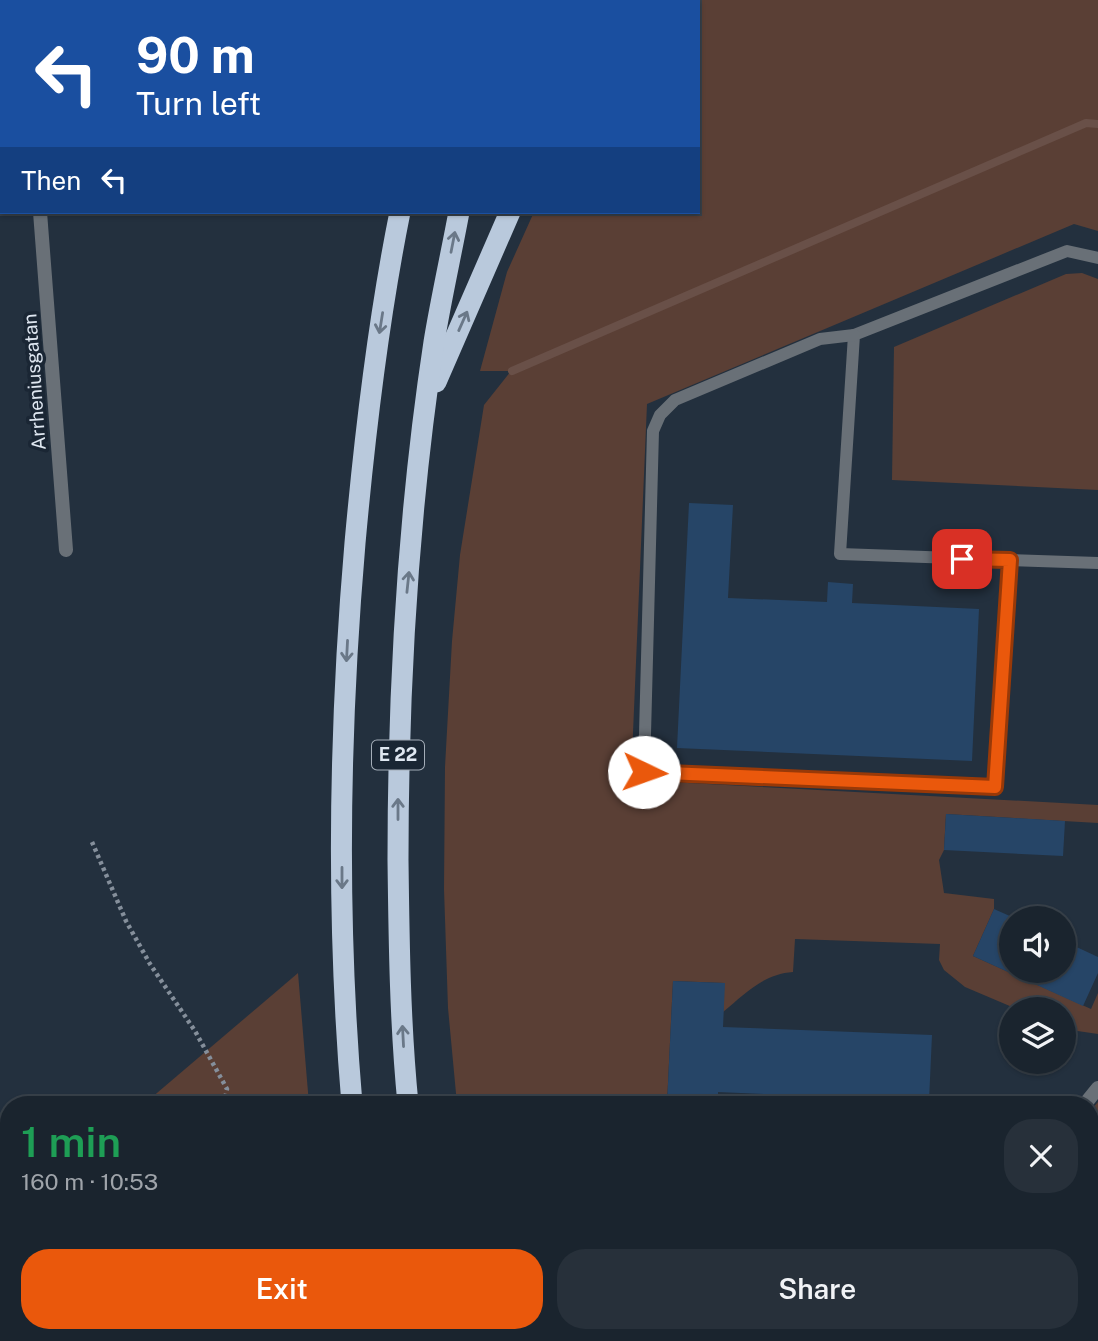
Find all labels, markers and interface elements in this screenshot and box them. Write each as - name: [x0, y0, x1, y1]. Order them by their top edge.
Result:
- text: 90 m: [136, 26, 255, 84]
- icon: left: [21, 28, 112, 119]
- text: Turn left: [136, 85, 261, 122]
- icon: left: [95, 161, 133, 199]
- text: Then: [21, 165, 81, 196]
- one-way arrow: [447, 231, 460, 254]
- one-way arrow: [374, 311, 387, 334]
- one-way arrow: [457, 311, 470, 332]
- street label: Arrheniusgatan: [18, 313, 50, 451]
- pin: [932, 529, 992, 589]
- icon: arrive: [943, 540, 981, 578]
- one-way arrow: [401, 571, 414, 593]
- one-way arrow: [340, 639, 353, 662]
- position arrow: [607, 735, 681, 809]
- road number: E 22: [372, 740, 424, 770]
- one-way arrow: [391, 798, 405, 821]
- one-way arrow: [335, 866, 349, 889]
- map controls: [999, 906, 1076, 1074]
- button: sound: [999, 906, 1076, 983]
- button: layers: [999, 997, 1076, 1074]
- one-way arrow: [397, 1025, 410, 1048]
- text: 1 min: [21, 1117, 121, 1166]
- button: close: [1004, 1119, 1078, 1193]
- text: 160 m · 10:53: [21, 1168, 158, 1195]
- button: Exit: [21, 1249, 543, 1329]
- button: Share: [557, 1249, 1078, 1329]

